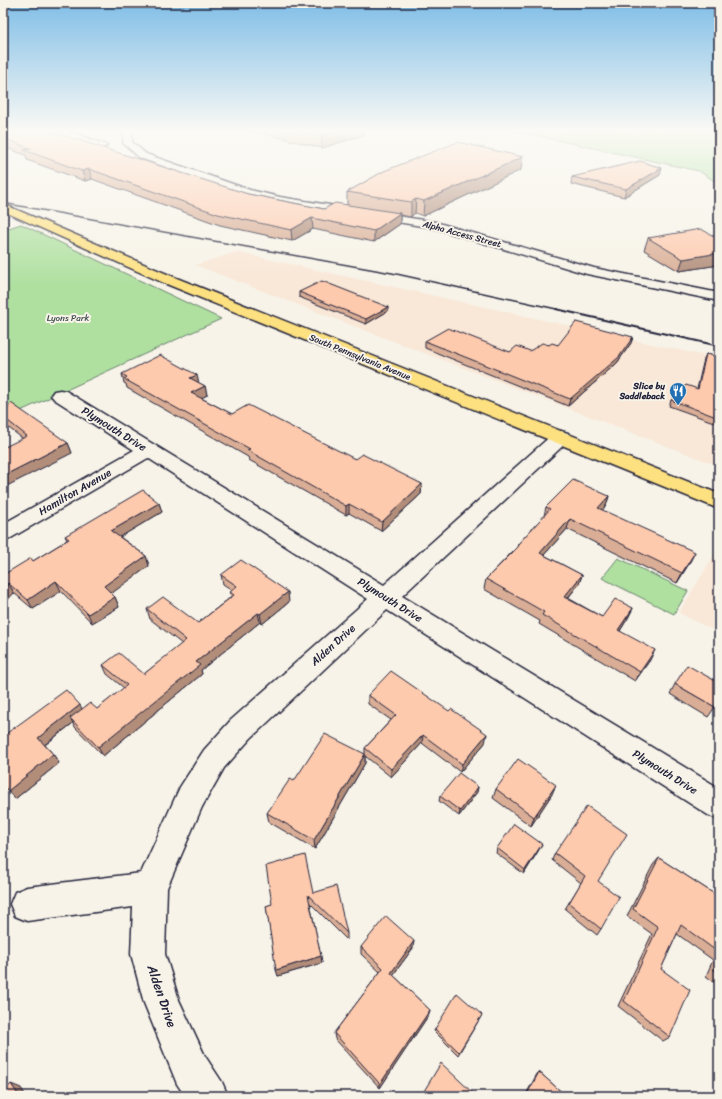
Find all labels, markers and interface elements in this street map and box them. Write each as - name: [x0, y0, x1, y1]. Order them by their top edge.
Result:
- street label: Alpha Access Street: [420, 216, 503, 252]
- park label: Lyons Park: [47, 310, 89, 326]
- street label: South Pennsylvania Avenue: [307, 329, 414, 385]
- place label: Slice by Saddleback: [618, 378, 665, 404]
- restaurant icon: Slice by Saddleback: [668, 381, 688, 406]
- street label: Plymouth Drive: [78, 401, 151, 457]
- street label: Hamilton Avenue: [35, 463, 116, 521]
- street label: Plymouth Drive: [354, 572, 427, 628]
- street label: Alden Drive: [305, 619, 360, 671]
- street label: Plymouth Drive: [629, 744, 702, 800]
- street label: Alden Drive: [140, 960, 183, 1031]

